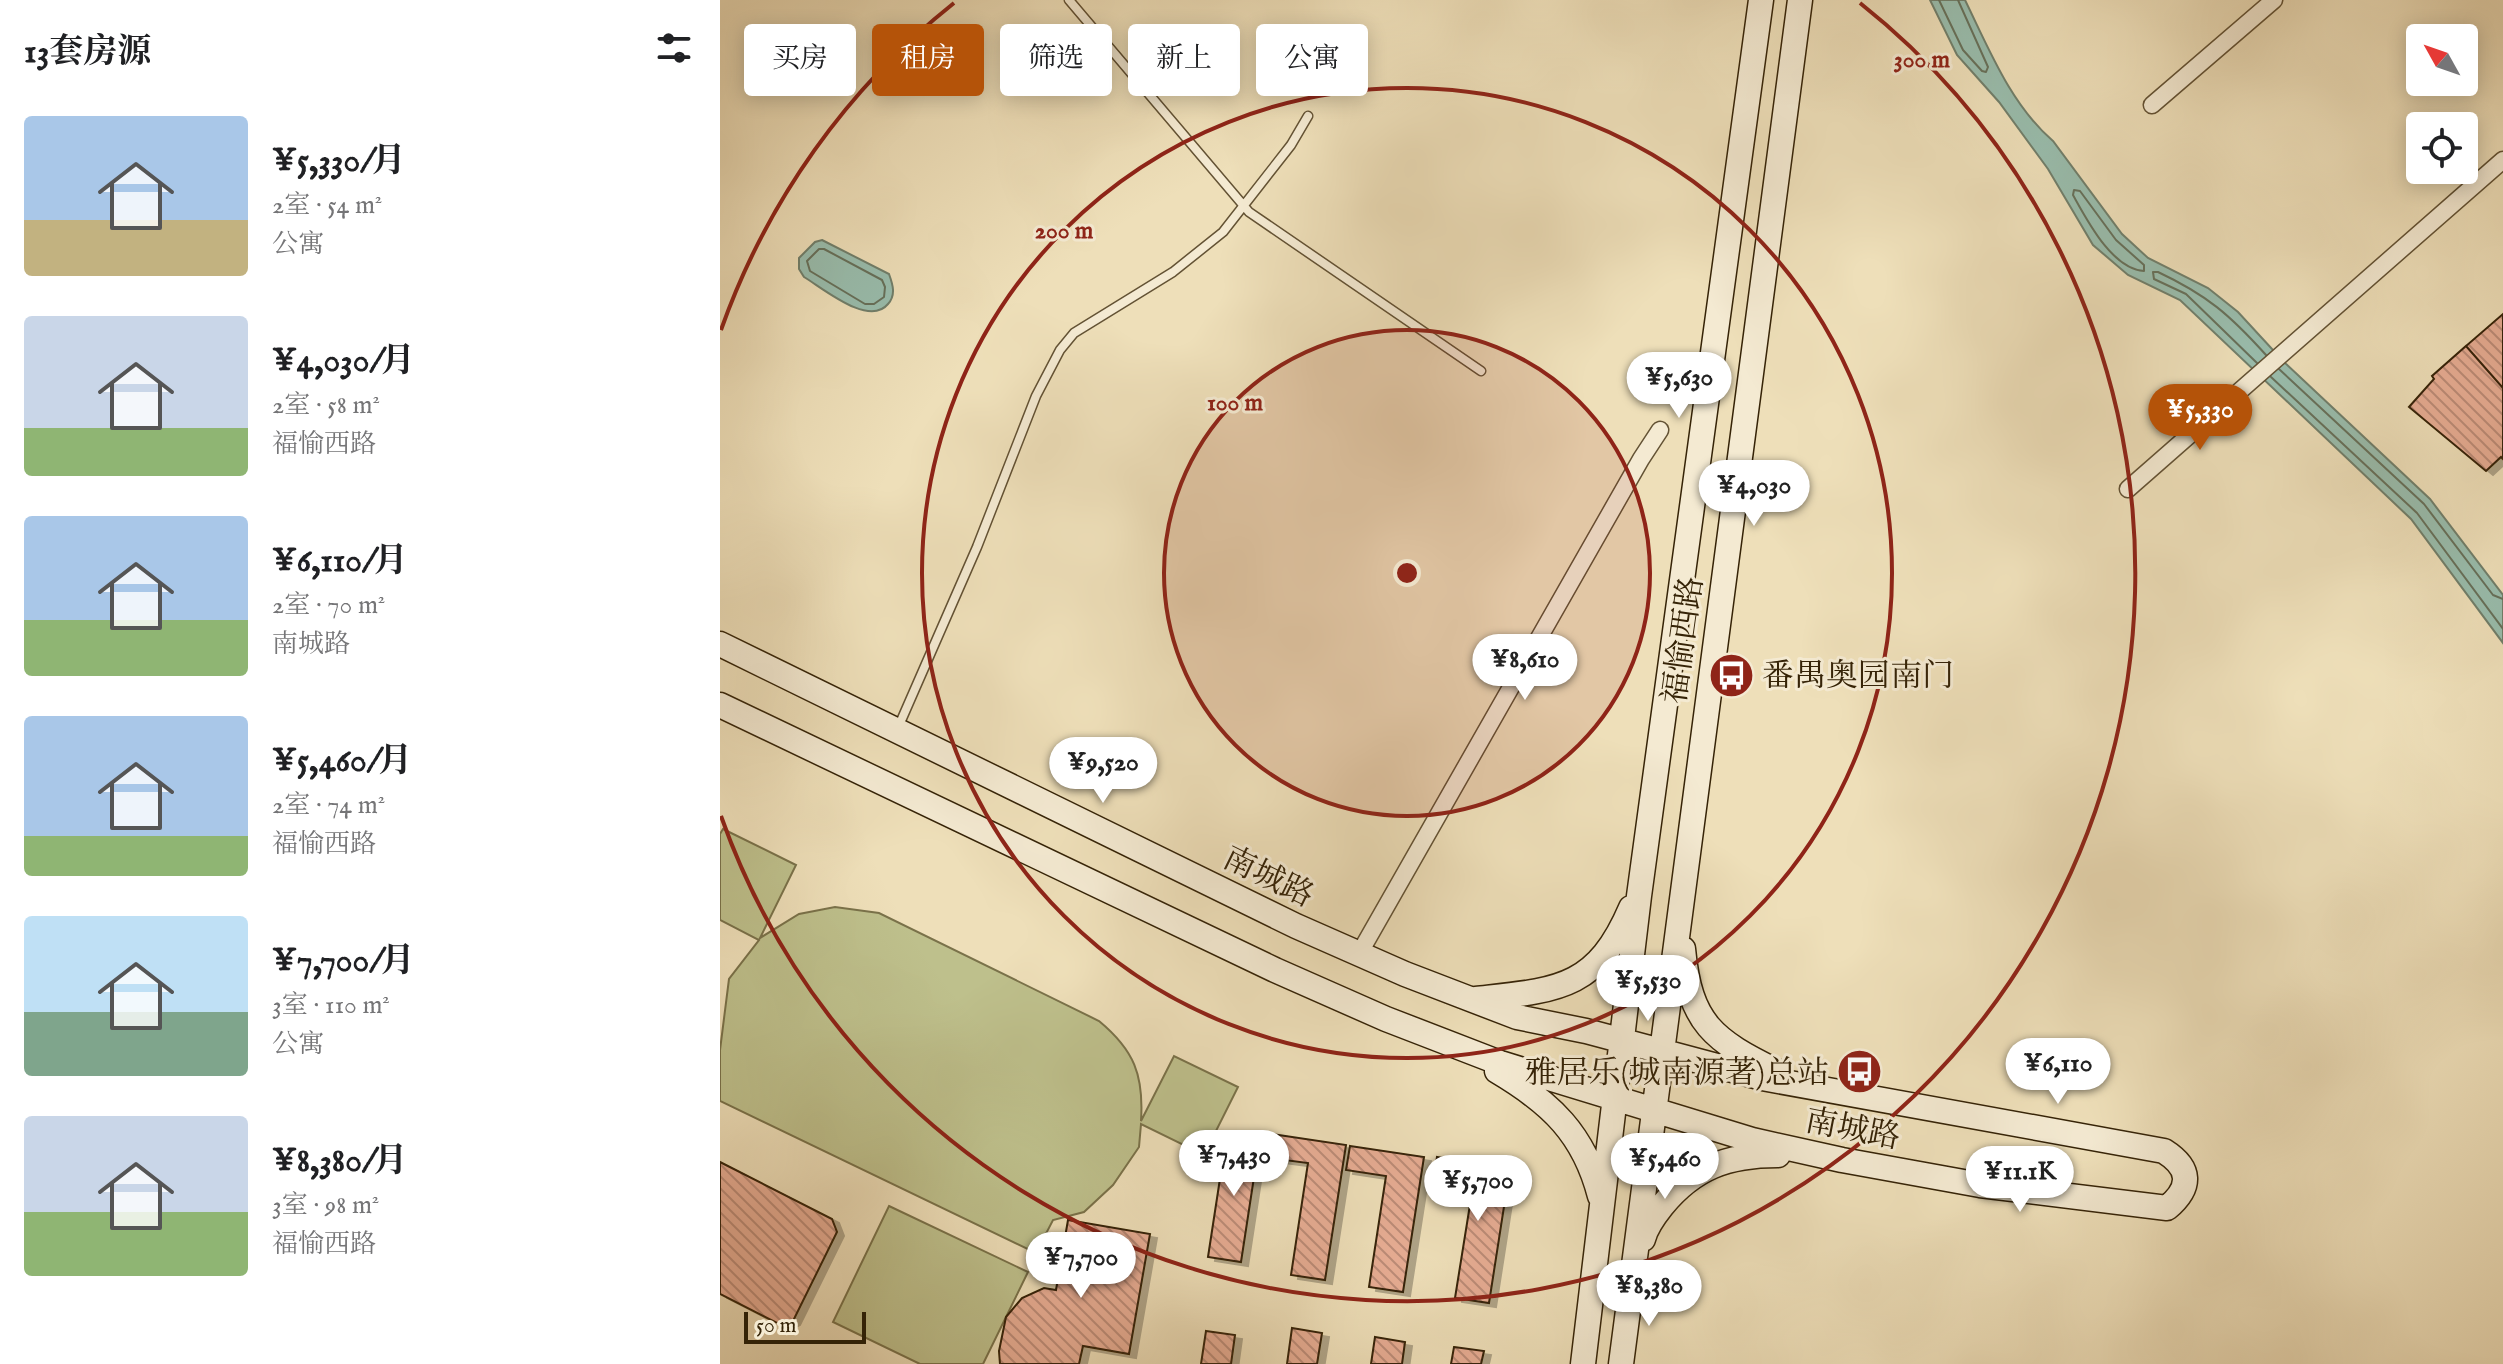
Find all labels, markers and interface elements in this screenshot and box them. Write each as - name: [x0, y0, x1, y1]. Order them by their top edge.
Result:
- chip: 买房: [744, 24, 856, 96]
- chip: 租房: [872, 24, 984, 96]
- chip: 筛选: [1000, 24, 1112, 96]
- chip: 新上: [1128, 24, 1240, 96]
- chip: 公寓: [1256, 24, 1368, 96]
- north arrow: [2406, 24, 2478, 96]
- map controls: [2406, 24, 2478, 184]
- icon: filters: [652, 26, 696, 70]
- text: 13套房源: [24, 31, 151, 74]
- text: 300 m: [1894, 45, 1951, 76]
- button: locate: [2406, 112, 2478, 184]
- text: ¥5,330/月: [272, 140, 406, 183]
- icon: home: [88, 148, 184, 244]
- text: 2室 · 54 m²: [272, 189, 382, 222]
- text: 200 m: [1035, 216, 1094, 247]
- text: 公寓: [272, 228, 324, 261]
- text: ¥4,030/月: [272, 340, 415, 383]
- icon: home: [88, 348, 184, 444]
- pin: ¥5,630: [1614, 352, 1744, 420]
- text: ¥5,630: [1645, 361, 1713, 394]
- pin: ¥5,330: [2135, 384, 2265, 452]
- text: 100 m: [1207, 388, 1264, 419]
- text: 2室 · 58 m²: [272, 389, 380, 422]
- text: ¥5,330: [2166, 393, 2234, 426]
- text: 福愉西路: [272, 428, 376, 461]
- pin: ¥4,030: [1689, 460, 1819, 528]
- text: ¥4,030: [1717, 469, 1791, 502]
- text: ¥6,110/月: [272, 540, 408, 583]
- icon: home: [88, 548, 184, 644]
- centre of rings: [1393, 559, 1421, 587]
- street label: 福愉西路: [1655, 574, 1714, 707]
- text: 2室 · 70 m²: [272, 589, 385, 622]
- text: 南城路: [272, 628, 350, 661]
- pin: ¥8,610: [1460, 634, 1590, 702]
- text: ¥8,610: [1490, 643, 1560, 676]
- bus stop icon: 番禺奥园南门: [1707, 651, 1755, 699]
- place label: 番禺奥园南门: [1762, 657, 1954, 698]
- pin: ¥9,520: [1038, 737, 1168, 805]
- text: ¥5,460/月: [272, 740, 412, 783]
- text: ¥9,520: [1067, 746, 1139, 779]
- icon: home: [88, 748, 184, 844]
- text: 2室 · 74 m²: [272, 789, 385, 822]
- text: 福愉西路: [272, 828, 376, 861]
- street label: 南城路: [1216, 839, 1320, 918]
- text: ¥7,700/月: [272, 940, 415, 983]
- icon: home: [88, 948, 184, 1044]
- pin: ¥5,530: [1583, 955, 1713, 1023]
- text: ¥5,530: [1614, 964, 1682, 997]
- text: 3室 · 110 m²: [272, 989, 390, 1022]
- text: 公寓: [272, 1028, 324, 1061]
- pin: ¥6,110: [1993, 1038, 2123, 1106]
- text: ¥6,110: [2024, 1047, 2092, 1080]
- bus stop icon: 雅居乐(城南源著)总站: [1836, 1048, 1884, 1096]
- place label: 雅居乐(城南源著)总站: [1525, 1054, 1829, 1095]
- street label: 南城路: [1801, 1101, 1904, 1160]
- pin: ¥7,430: [1169, 1130, 1299, 1198]
- pin: ¥5,460: [1600, 1133, 1730, 1201]
- text: ¥7,430: [1197, 1139, 1271, 1172]
- text: ¥8,380/月: [272, 1140, 408, 1183]
- text: ¥5,460: [1629, 1142, 1701, 1175]
- pin: ¥11.1K: [1955, 1146, 2085, 1214]
- icon: home: [88, 1148, 184, 1244]
- pin: ¥5,700: [1413, 1155, 1543, 1223]
- text: ¥11.1K: [1984, 1155, 2056, 1188]
- text: ¥5,700: [1442, 1164, 1514, 1197]
- text: 3室 · 98 m²: [272, 1189, 379, 1222]
- text: 福愉西路: [272, 1228, 376, 1261]
- pin: ¥7,700: [1016, 1232, 1146, 1300]
- text: ¥7,700: [1044, 1241, 1118, 1274]
- pin: ¥8,380: [1584, 1260, 1714, 1328]
- text: ¥8,380: [1615, 1269, 1683, 1302]
- scale bar: [744, 1308, 866, 1344]
- text: 50 m: [756, 1312, 797, 1340]

